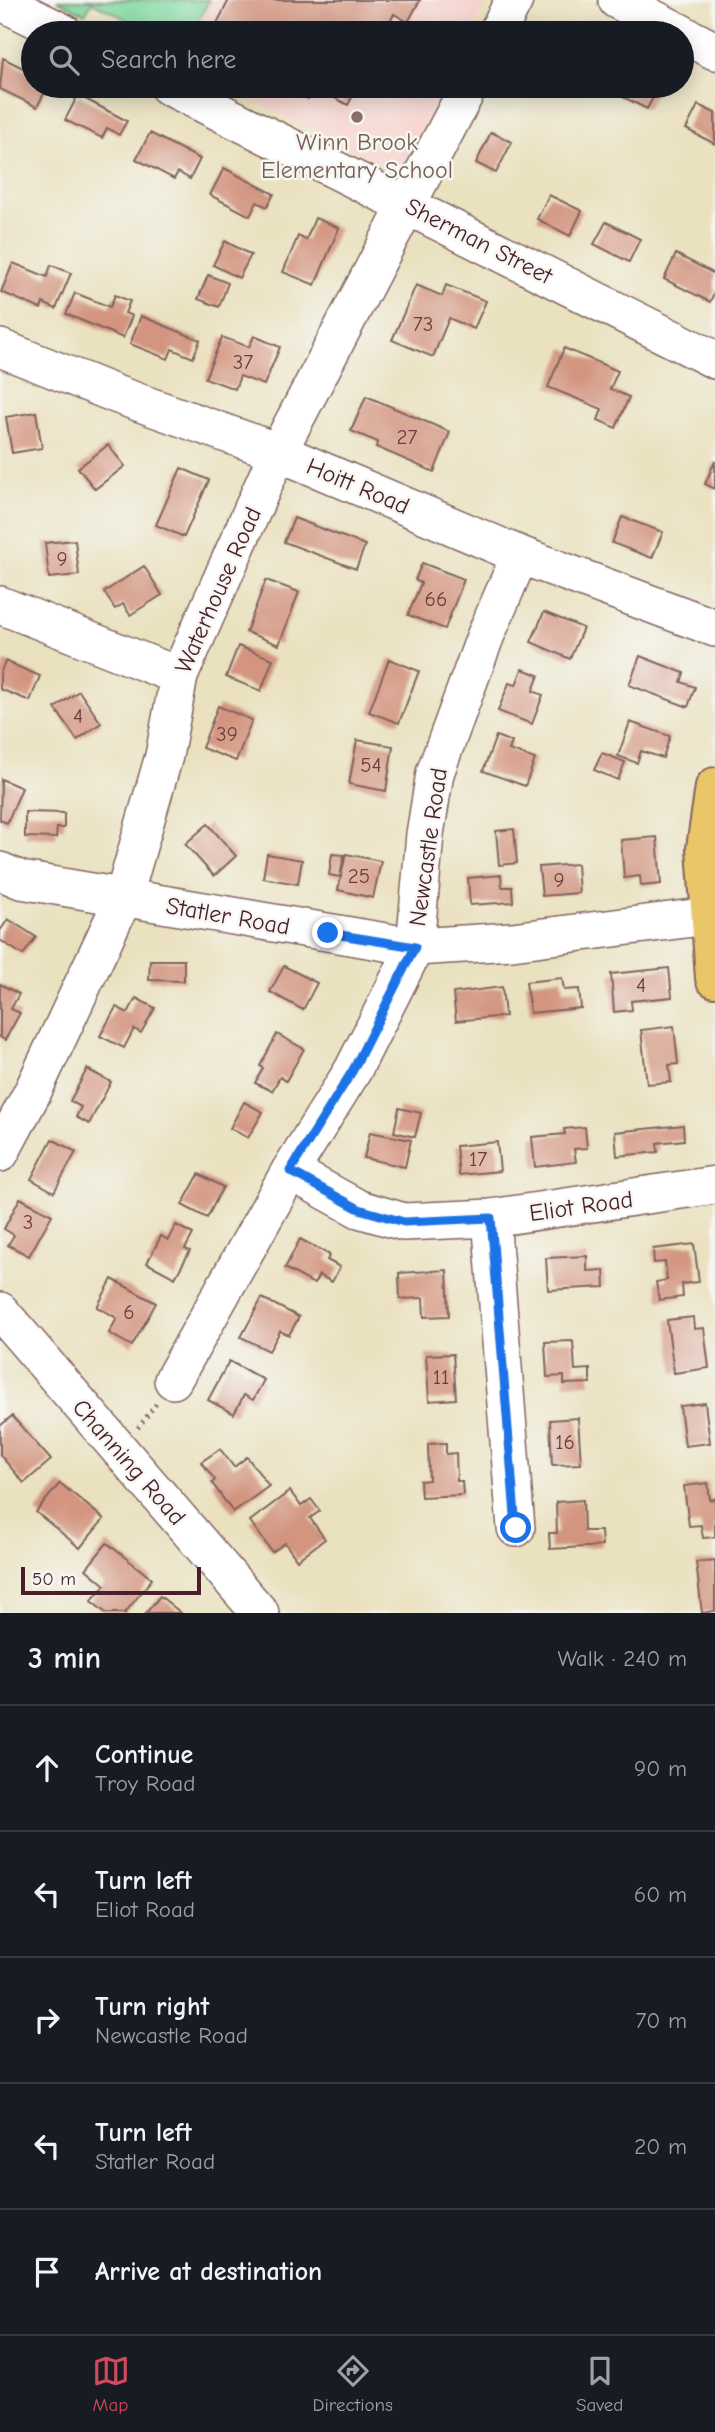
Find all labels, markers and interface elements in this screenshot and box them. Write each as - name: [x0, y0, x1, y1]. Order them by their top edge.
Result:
- search box: [21, 21, 694, 98]
- icon: search: [45, 41, 83, 79]
- text: Search here: [101, 45, 236, 75]
- marker: Winn Brook Elementary School: [349, 109, 365, 125]
- place label: Winn Brook Elementary School: [261, 128, 453, 184]
- street label: Sherman Street: [401, 192, 558, 291]
- house number: 73: [413, 312, 433, 336]
- house number: 37: [233, 350, 253, 374]
- house number: 27: [397, 425, 418, 449]
- street label: Hoitt Road: [302, 452, 414, 520]
- street label: Waterhouse Road: [169, 503, 267, 677]
- house number: 9: [56, 547, 68, 571]
- house number: 66: [425, 587, 447, 611]
- house number: 4: [73, 704, 83, 728]
- house number: 39: [216, 722, 238, 746]
- house number: 54: [360, 753, 382, 777]
- street label: Newcastle Road: [403, 766, 453, 928]
- house number: 25: [348, 864, 370, 888]
- house number: 9: [553, 868, 565, 892]
- street label: Statler Road: [164, 891, 292, 941]
- route end: [312, 917, 343, 948]
- house number: 4: [636, 973, 646, 997]
- house number: 17: [469, 1147, 487, 1171]
- street label: Eliot Road: [527, 1185, 635, 1227]
- house number: 3: [23, 1210, 33, 1234]
- house number: 6: [123, 1300, 135, 1324]
- house number: 11: [433, 1365, 449, 1389]
- street label: Channing Road: [67, 1393, 191, 1531]
- house number: 16: [555, 1430, 575, 1454]
- route start: [500, 1512, 531, 1543]
- scale bar: [21, 1564, 201, 1596]
- text: 50 m: [32, 1568, 76, 1590]
- text: 3 min: [28, 1641, 101, 1676]
- text: Walk · 240 m: [557, 1645, 687, 1672]
- text: Continue: [95, 1740, 193, 1770]
- icon: ahead: [28, 1749, 66, 1787]
- text: 90 m: [634, 1755, 687, 1782]
- text: Troy Road: [95, 1770, 195, 1797]
- text: Turn left: [95, 1866, 192, 1896]
- icon: left: [28, 1875, 66, 1913]
- text: 60 m: [634, 1881, 687, 1908]
- text: Eliot Road: [95, 1896, 195, 1923]
- text: Turn right: [95, 1992, 209, 2022]
- icon: right: [28, 2001, 66, 2039]
- text: 70 m: [635, 2007, 687, 2034]
- text: Newcastle Road: [95, 2022, 248, 2049]
- text: Turn left: [95, 2118, 192, 2148]
- icon: left: [28, 2127, 66, 2165]
- text: 20 m: [634, 2133, 687, 2160]
- text: Statler Road: [95, 2148, 215, 2175]
- icon: arrive: [28, 2253, 66, 2291]
- text: Arrive at destination: [95, 2257, 322, 2287]
- tab: Map: [92, 2352, 130, 2416]
- tab: Directions: [313, 2352, 393, 2416]
- tab: Saved: [576, 2352, 623, 2416]

